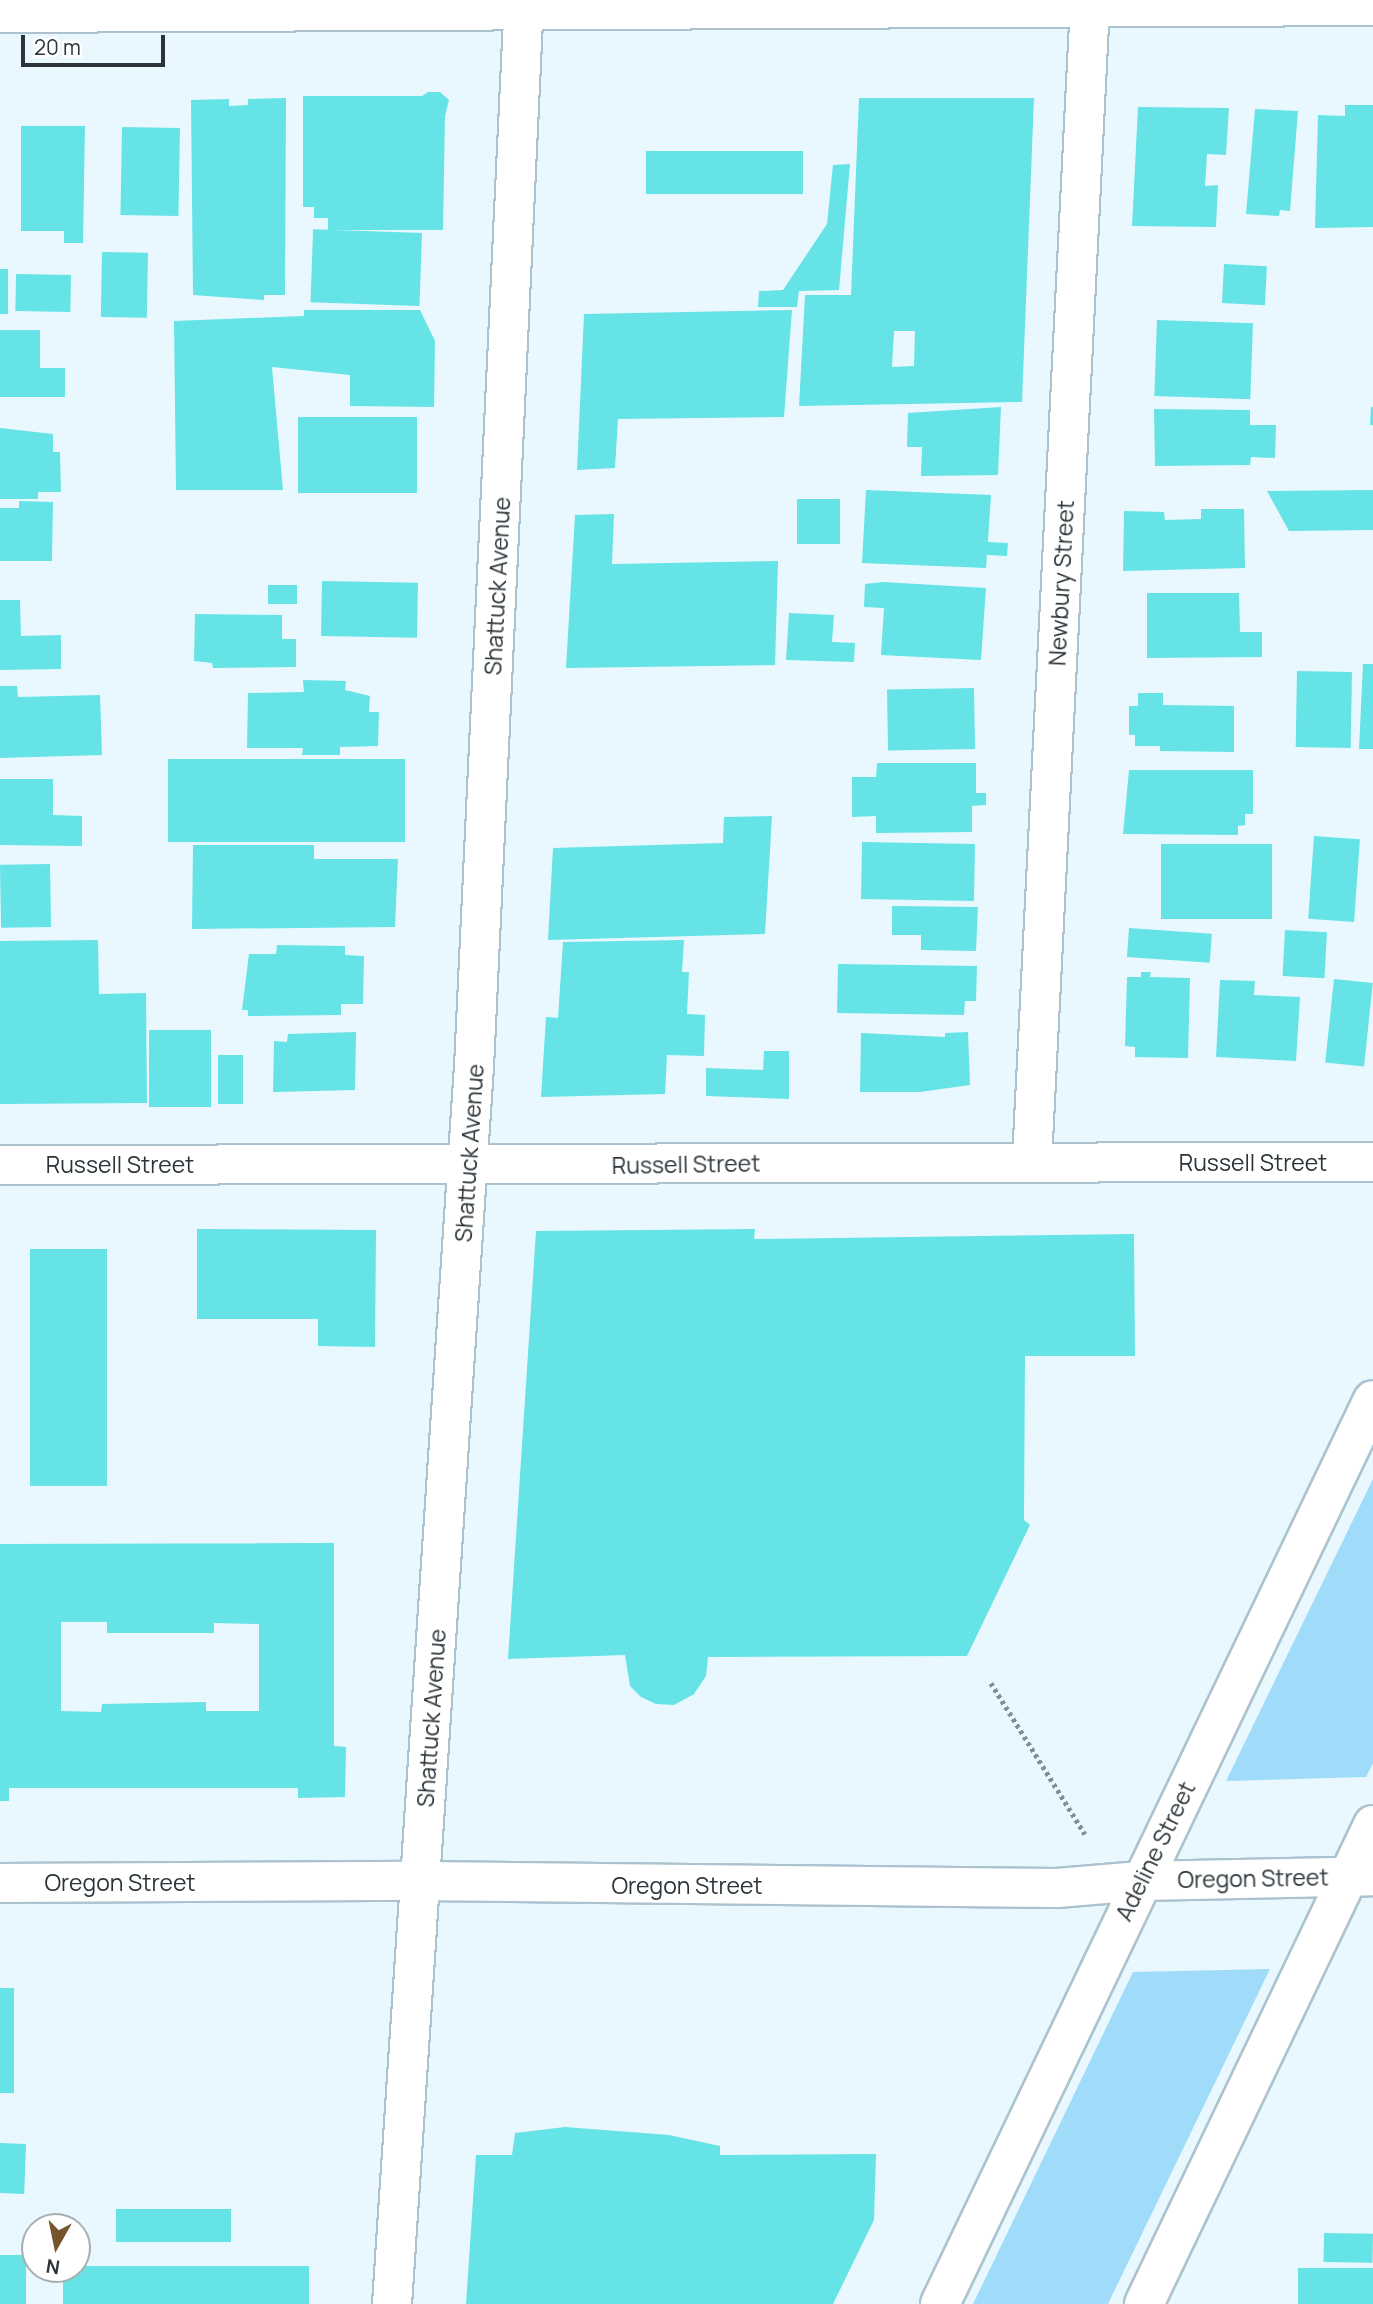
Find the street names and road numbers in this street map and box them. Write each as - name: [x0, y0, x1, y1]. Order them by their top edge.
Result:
- street label: Shattuck Avenue: [479, 496, 515, 676]
- street label: Newbury Street: [1043, 499, 1079, 667]
- street label: Shattuck Avenue: [449, 1063, 489, 1243]
- street label: Russell Street: [1179, 1148, 1327, 1176]
- street label: Russell Street: [611, 1149, 761, 1179]
- street label: Russell Street: [46, 1150, 194, 1178]
- street label: Shattuck Avenue: [411, 1628, 451, 1808]
- street label: Adeline Street: [1109, 1777, 1201, 1925]
- street label: Oregon Street: [1177, 1863, 1329, 1893]
- street label: Oregon Street: [44, 1868, 196, 1896]
- street label: Oregon Street: [611, 1871, 763, 1899]

